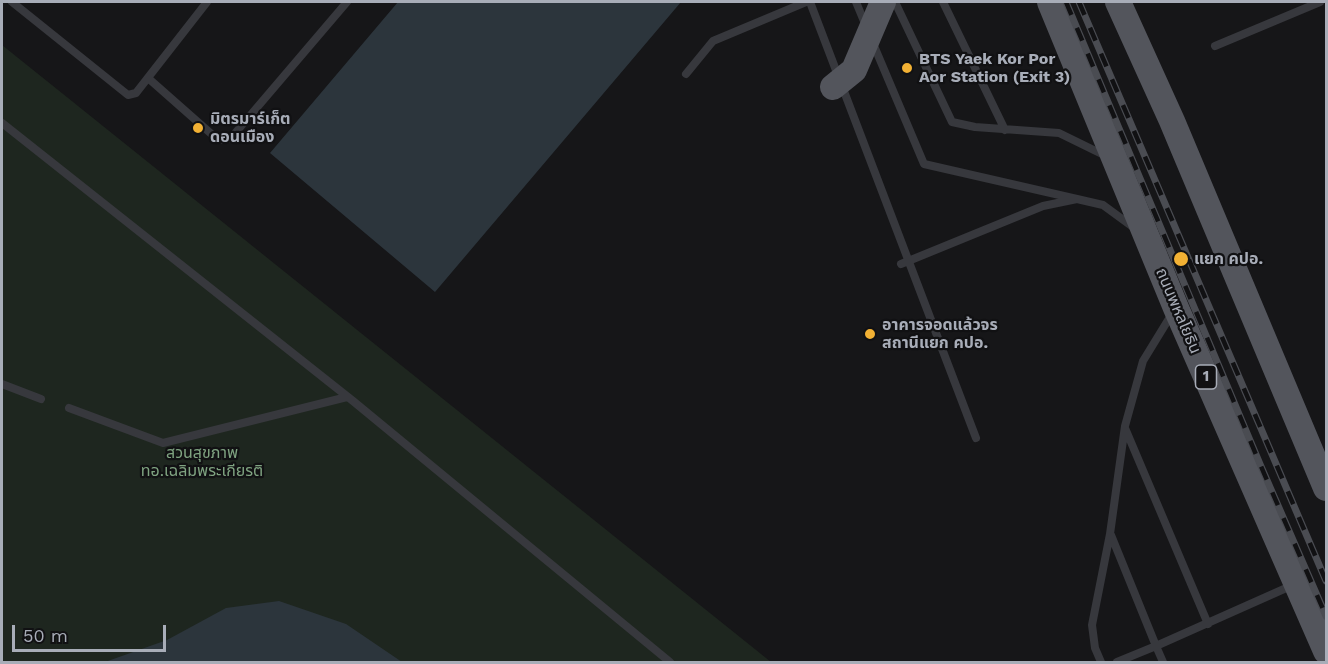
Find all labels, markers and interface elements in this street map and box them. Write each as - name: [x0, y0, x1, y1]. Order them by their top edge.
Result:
- place label: BTS Yaek Kor Por Aor Station (Exit 3): [919, 49, 1070, 87]
- marker: BTS Yaek Kor Por Aor Station (Exit 3): [900, 61, 914, 75]
- place label: มิตรมาร์เก็ต ดอนเมือง: [210, 109, 291, 147]
- marker: มิตรมาร์เก็ต ดอนเมือง: [191, 121, 205, 135]
- place label: แยก คปอ.: [1194, 249, 1263, 269]
- marker: แยก คปอ.: [1172, 250, 1190, 268]
- street label: ถนนพหลโยธิน: [1151, 265, 1205, 357]
- place label: อาคารจอดแล้วจร สถานีแยก คปอ.: [882, 315, 998, 353]
- marker: อาคารจอดแล้วจร สถานีแยก คปอ.: [863, 327, 877, 341]
- road number: 1: [1196, 365, 1216, 389]
- park label: สวนสุขภาพ ทอ.เฉลิมพระเกียรติ: [141, 443, 263, 481]
- scale bar: [15, 613, 170, 651]
- text: 50 m: [23, 625, 68, 646]

